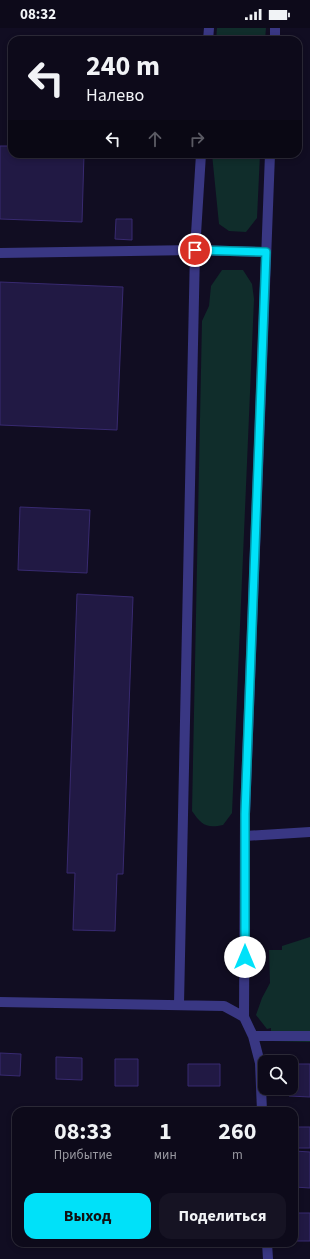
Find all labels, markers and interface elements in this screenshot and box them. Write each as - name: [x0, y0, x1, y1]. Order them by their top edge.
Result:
- text: 08:32: [20, 4, 56, 25]
- text: 240 m: [86, 46, 160, 86]
- icon: left: [20, 52, 72, 104]
- text: Налево: [86, 83, 144, 108]
- icon: left: [102, 128, 124, 150]
- icon: ahead: [144, 128, 166, 150]
- icon: right: [186, 128, 208, 150]
- pin: [178, 233, 212, 267]
- icon: arrive: [184, 239, 206, 261]
- position arrow: [224, 936, 266, 978]
- map controls: [258, 1055, 298, 1095]
- button: search: [258, 1055, 298, 1095]
- text: 08:33: [54, 1114, 112, 1149]
- text: 1: [159, 1114, 172, 1149]
- text: 260: [218, 1114, 256, 1149]
- text: Прибытие: [54, 1146, 112, 1164]
- text: мин: [154, 1146, 177, 1164]
- text: m: [232, 1146, 243, 1164]
- button: Выход: [24, 1193, 151, 1239]
- button: Поделиться: [159, 1193, 286, 1239]

